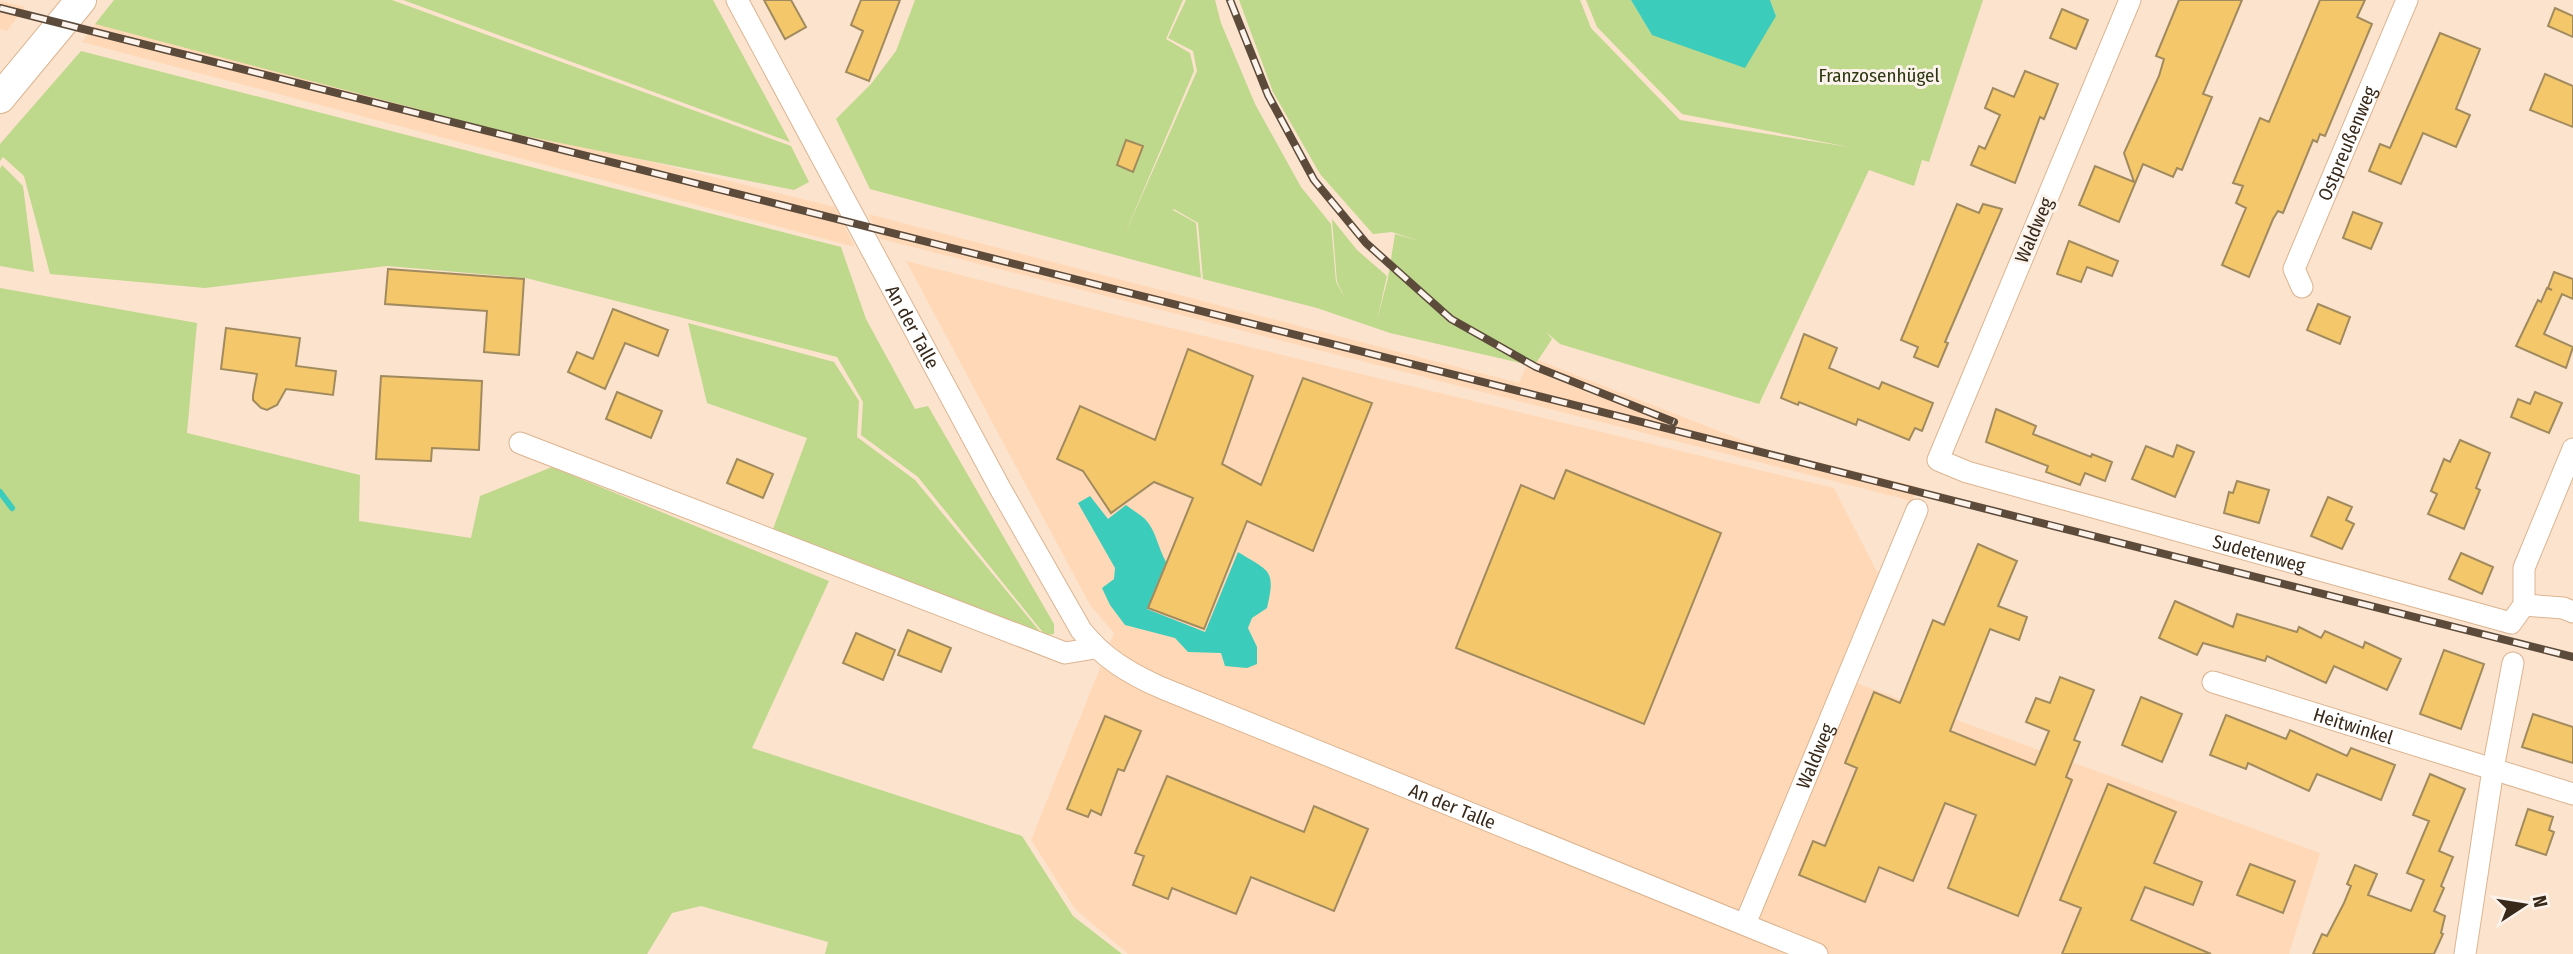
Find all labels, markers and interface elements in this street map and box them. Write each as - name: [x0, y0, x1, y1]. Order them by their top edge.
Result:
- park label: Franzosenhügel: [1819, 64, 1939, 87]
- street label: Ostpreußenweg: [2313, 82, 2381, 204]
- street label: Waldweg: [2010, 194, 2058, 266]
- street label: An der Talle: [881, 281, 945, 372]
- street label: Sudetenweg: [2210, 529, 2308, 577]
- street label: Heitwinkel: [2311, 702, 2396, 749]
- street label: Waldweg: [1791, 720, 1839, 792]
- street label: An der Talle: [1406, 778, 1499, 834]
- north arrow: [2489, 870, 2559, 940]
- text: N: [2528, 894, 2553, 910]

